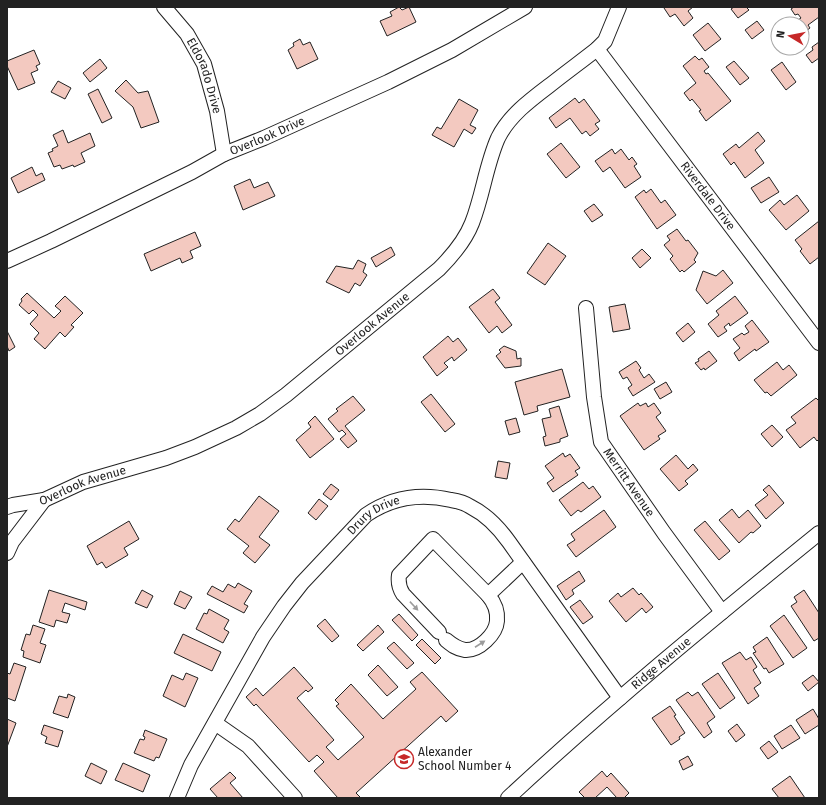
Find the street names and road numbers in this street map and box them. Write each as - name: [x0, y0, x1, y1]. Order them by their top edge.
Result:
- street label: Eldorado Drive: [184, 35, 224, 115]
- street label: Overlook Drive: [228, 113, 307, 158]
- street label: Riverdale Drive: [677, 159, 738, 233]
- street label: Overlook Avenue: [332, 289, 412, 359]
- street label: Merritt Avenue: [600, 445, 658, 519]
- street label: Overlook Avenue: [38, 463, 128, 508]
- street label: Drury Drive: [344, 493, 401, 538]
- street label: Ridge Avenue: [628, 634, 694, 692]

